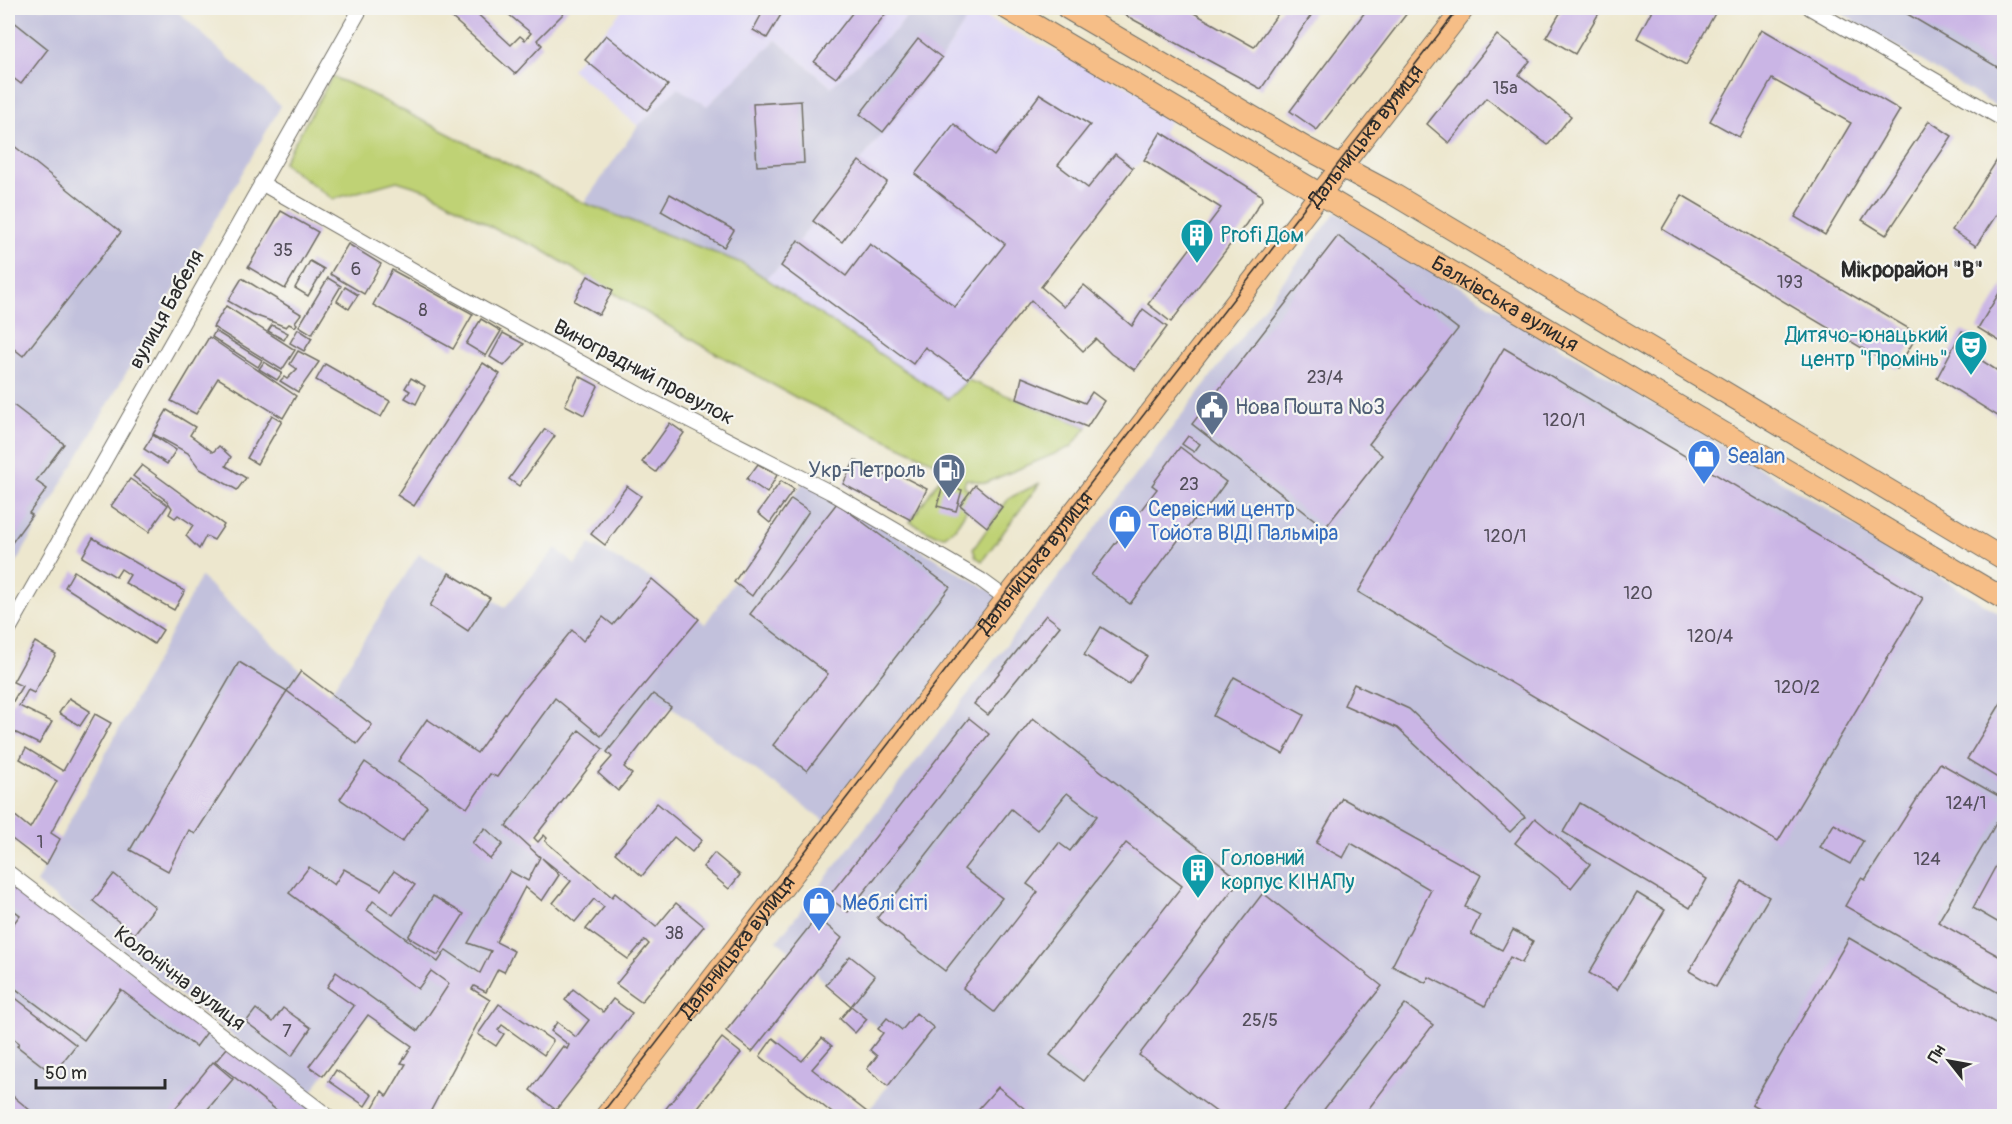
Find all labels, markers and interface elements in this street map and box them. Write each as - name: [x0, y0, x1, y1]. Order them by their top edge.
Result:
- street label: Дальницька вулиця: [1301, 59, 1429, 214]
- house number: 15а: [1492, 77, 1518, 100]
- building icon: Profi Дом: [1179, 217, 1215, 264]
- place label: Profi Дом: [1220, 222, 1304, 249]
- house number: 35: [273, 239, 293, 262]
- street label: вулиця Бабеля: [123, 245, 210, 374]
- street label: Балківська вулиця: [1426, 250, 1583, 358]
- district label: Мікрорайон "В": [1841, 256, 1983, 284]
- house number: 6: [351, 258, 361, 281]
- house number: 193: [1777, 271, 1803, 294]
- house number: 8: [418, 299, 428, 322]
- street label: Виноградний провулок: [549, 313, 739, 432]
- place label: Дитячо-юнацький центр "Промінь": [1784, 322, 1948, 373]
- theatre icon: Дитячо-юнацький центр "Промінь": [1953, 329, 1989, 376]
- house number: 23/4: [1307, 366, 1344, 389]
- public building icon: Нова Пошта №3: [1194, 389, 1230, 436]
- place label: Нова Пошта №3: [1235, 394, 1385, 421]
- house number: 120/1: [1543, 409, 1585, 432]
- shop icon: Sealan: [1686, 438, 1722, 485]
- place label: Sealan: [1727, 443, 1785, 470]
- fuel station icon: Укр-Петроль: [931, 452, 967, 499]
- place label: Укр-Петроль: [808, 457, 926, 484]
- house number: 23: [1179, 473, 1199, 496]
- street label: Дальницька вулиця: [971, 486, 1099, 641]
- place label: Сервісний центр Тойота ВІДІ Пальміра: [1148, 496, 1338, 547]
- shop icon: Сервісний центр Тойота ВІДІ Пальміра: [1107, 503, 1143, 550]
- house number: 120/1: [1484, 525, 1526, 548]
- house number: 120: [1623, 582, 1653, 605]
- house number: 120/4: [1687, 625, 1734, 648]
- house number: 120/2: [1774, 676, 1820, 699]
- house number: 124/1: [1945, 792, 1987, 815]
- house number: 1: [36, 831, 44, 854]
- place label: Головний корпус КІНАПу: [1221, 845, 1354, 896]
- house number: 124: [1913, 848, 1941, 871]
- building icon: Головний корпус КІНАПу: [1180, 852, 1216, 899]
- street label: Дальницька вулиця: [673, 870, 801, 1025]
- shop icon: Меблі сіті: [801, 885, 837, 932]
- place label: Меблі сіті: [842, 890, 928, 917]
- street label: Колонічна вулиця: [108, 920, 251, 1037]
- house number: 38: [664, 922, 684, 945]
- house number: 25/5: [1242, 1009, 1278, 1032]
- house number: 7: [282, 1020, 292, 1043]
- north arrow: [1919, 1031, 1979, 1091]
- text: Пн: [1924, 1041, 1950, 1066]
- scale bar: [36, 1052, 165, 1090]
- text: 50 m: [45, 1062, 87, 1085]

